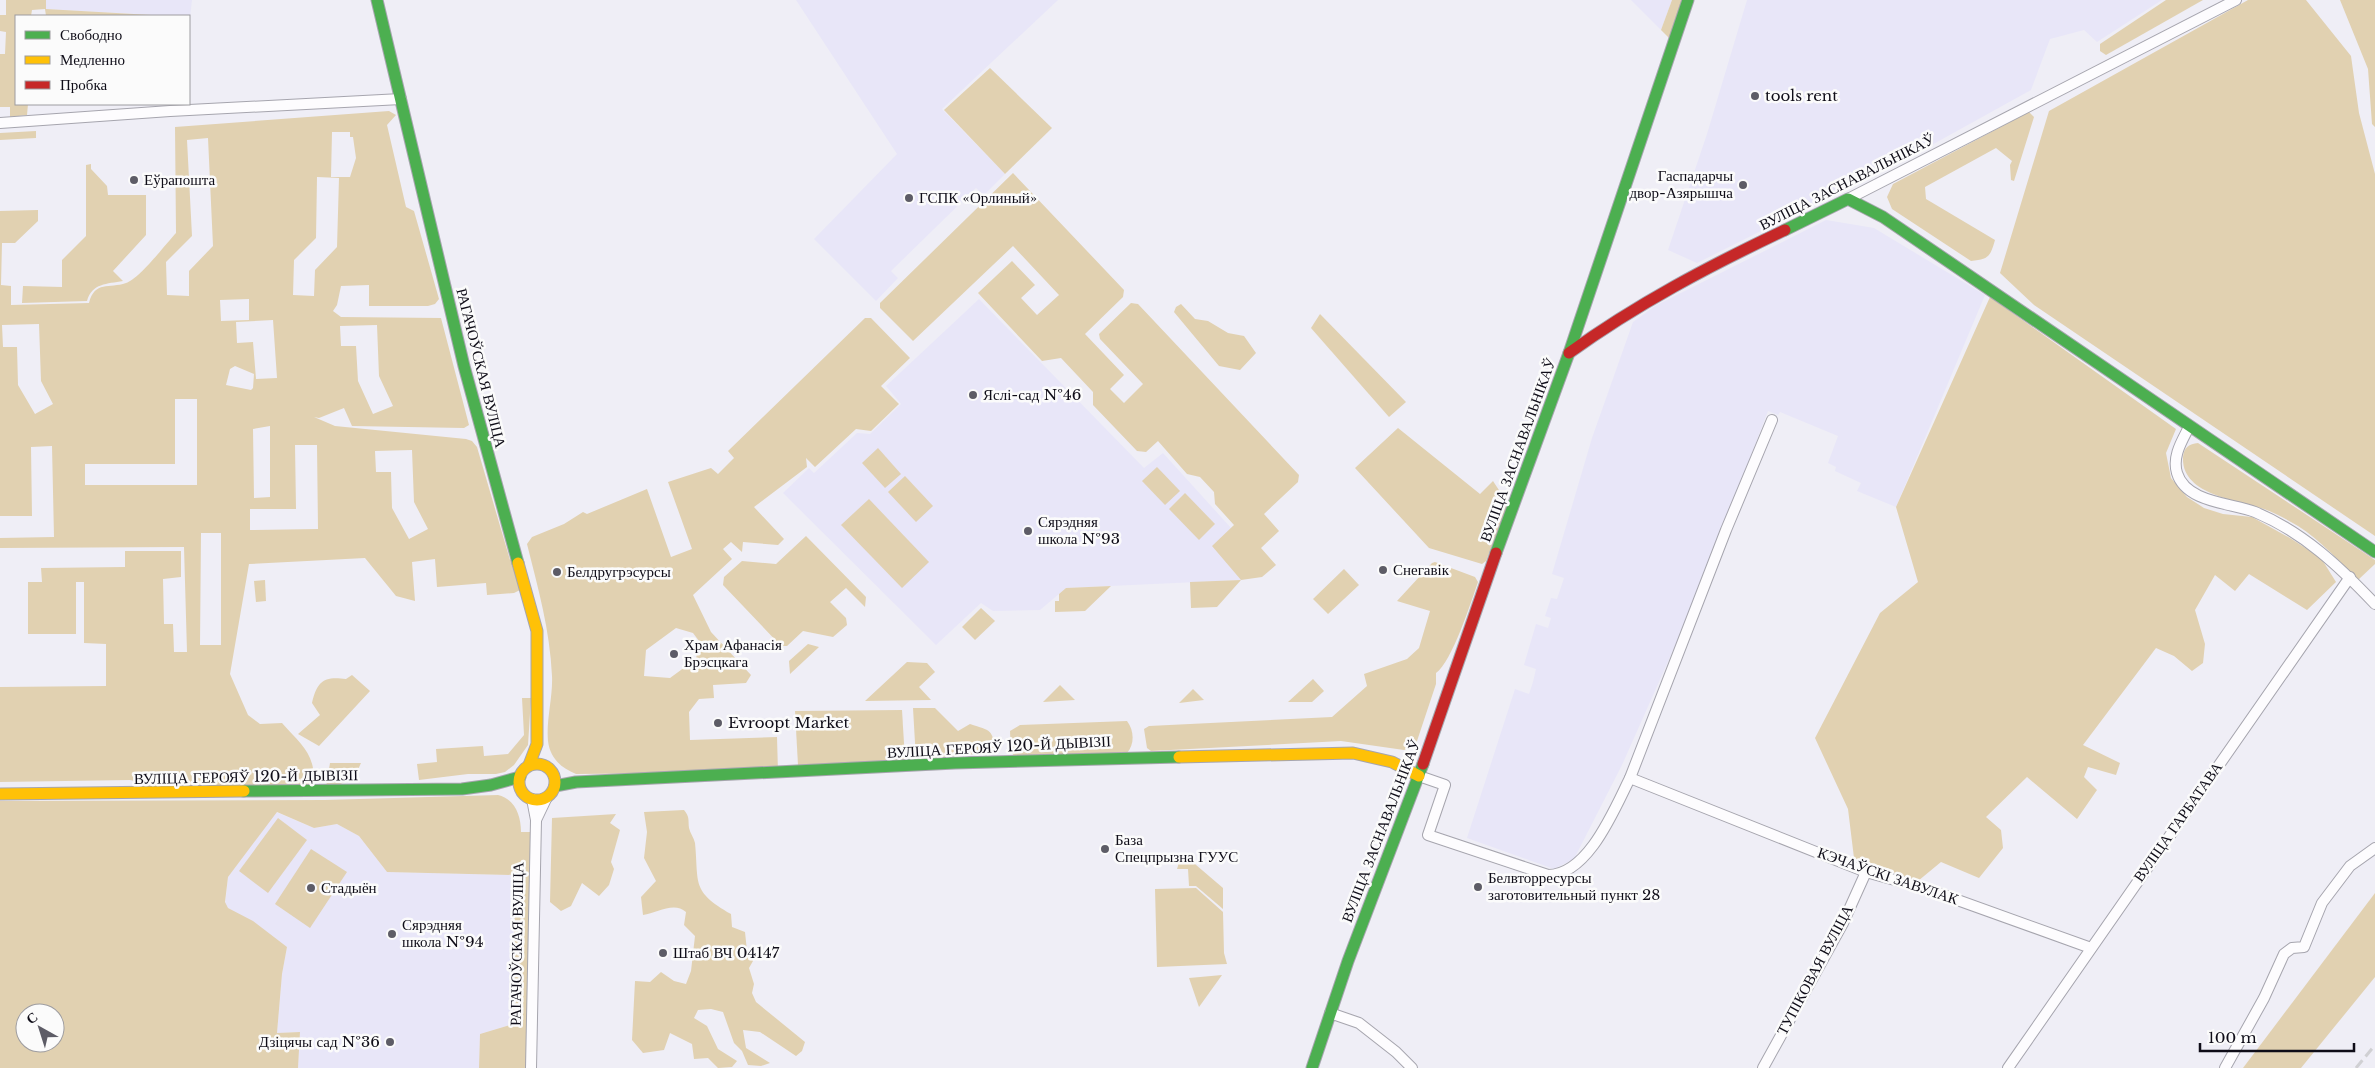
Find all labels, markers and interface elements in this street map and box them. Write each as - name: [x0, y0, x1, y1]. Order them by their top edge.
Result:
- legend: [15, 15, 190, 105]
- text: Свободно: [60, 25, 122, 44]
- text: Медленно: [60, 50, 125, 69]
- text: Пробка: [60, 75, 108, 94]
- place label: tools rent: [1765, 86, 1838, 105]
- marker: tools rent: [1749, 90, 1761, 102]
- street label: ВУЛІЦА ЗАСНАВАЛЬНІКАЎ: [1756, 129, 1938, 234]
- place label: Гаспадарчы двор-Азярышча: [1629, 166, 1733, 202]
- place label: Еўрапошта: [144, 170, 215, 189]
- marker: Еўрапошта: [128, 174, 140, 186]
- marker: Гаспадарчы двор-Азярышча: [1737, 179, 1749, 191]
- place label: ГСПК «Орлиный»: [919, 188, 1037, 207]
- marker: ГСПК «Орлиный»: [903, 192, 915, 204]
- street label: РАГАЧОЎСКАЯ ВУЛІЦА: [452, 286, 511, 450]
- street label: ВУЛІЦА ЗАСНАВАЛЬНІКАЎ: [1475, 355, 1560, 544]
- place label: Яслі-сад №46: [983, 385, 1081, 404]
- marker: Яслі-сад №46: [967, 389, 979, 401]
- place label: Сярэдняя школа №93: [1038, 512, 1120, 548]
- marker: Сярэдняя школа №93: [1022, 525, 1034, 537]
- place label: Снегавік: [1393, 560, 1450, 579]
- place label: Белдругрэсурсы: [567, 562, 671, 581]
- marker: Снегавік: [1377, 564, 1389, 576]
- marker: Белдругрэсурсы: [551, 566, 563, 578]
- place label: Храм Афанасія Брэсцкага: [684, 635, 782, 671]
- marker: Храм Афанасія Брэсцкага: [668, 648, 680, 660]
- place label: Evroopt Market: [728, 713, 850, 732]
- marker: Evroopt Market: [712, 717, 724, 729]
- street label: ВУЛІЦА ГЕРОЯЎ 120-Й ДЫВІЗІІ: [886, 731, 1112, 762]
- street label: ВУЛІЦА ЗАСНАВАЛЬНІКАЎ: [1337, 736, 1424, 925]
- street label: ВУЛІЦА ГАРБАТАВА: [2129, 758, 2226, 885]
- street label: ВУЛІЦА ГЕРОЯЎ 120-Й ДЫВІЗІІ: [134, 765, 358, 788]
- place label: База Спецпрызна ГУУС: [1115, 830, 1238, 866]
- marker: База Спецпрызна ГУУС: [1099, 843, 1111, 855]
- street label: КЭЧАЎСКІ ЗАВУЛАК: [1815, 843, 1962, 909]
- street label: РАГАЧОЎСКАЯ ВУЛІЦА: [506, 862, 527, 1026]
- place label: Белвторресурсы заготовительный пункт 28: [1488, 868, 1660, 904]
- place label: Стадыён: [321, 878, 377, 897]
- marker: Белвторресурсы заготовительный пункт 28: [1472, 881, 1484, 893]
- marker: Стадыён: [305, 882, 317, 894]
- street label: ТУПІКОВАЯ ВУЛІЦА: [1772, 901, 1857, 1038]
- place label: Сярэдняя школа №94: [402, 915, 484, 951]
- marker: Сярэдняя школа №94: [386, 928, 398, 940]
- place label: Штаб ВЧ 04147: [673, 943, 780, 962]
- marker: Штаб ВЧ 04147: [657, 947, 669, 959]
- north arrow: [15, 1003, 65, 1053]
- text: С: [22, 1008, 41, 1028]
- scale bar: [2200, 1020, 2354, 1052]
- text: 100 m: [2208, 1028, 2257, 1047]
- place label: Дзіцячы сад №36: [259, 1032, 380, 1051]
- marker: Дзіцячы сад №36: [384, 1036, 396, 1048]

